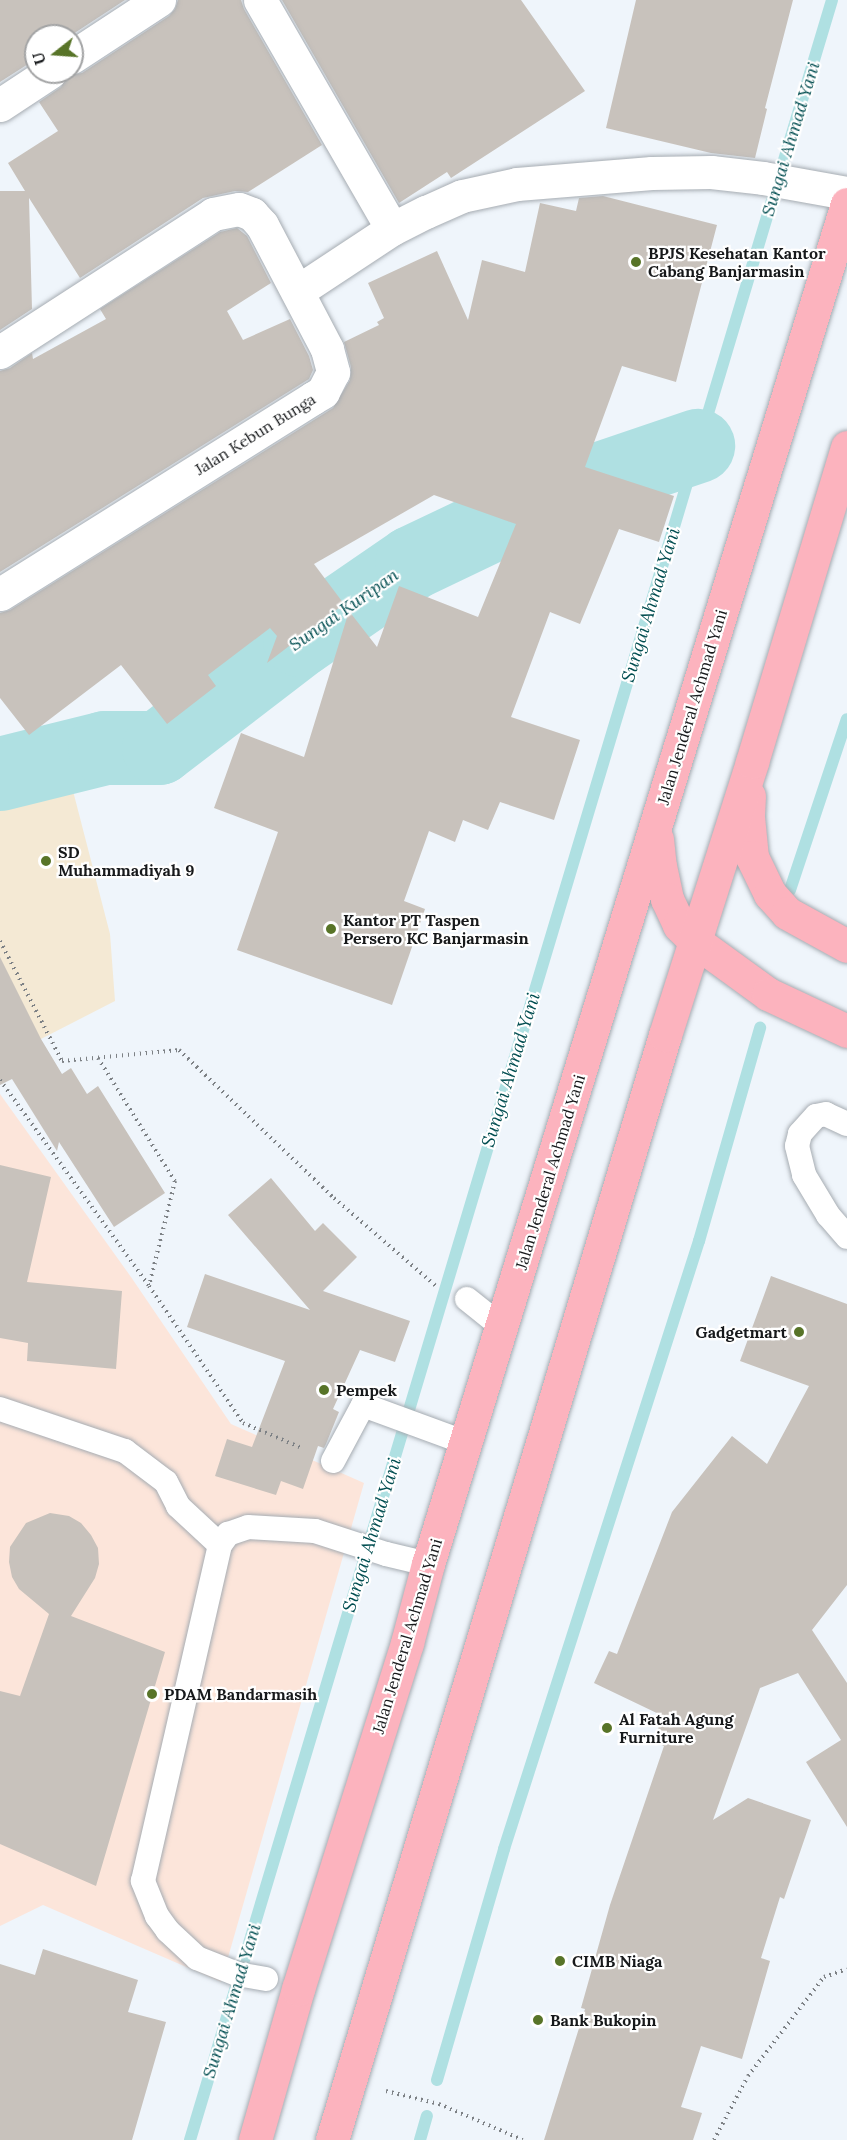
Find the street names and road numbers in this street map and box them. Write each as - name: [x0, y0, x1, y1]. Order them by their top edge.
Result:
- street label: Jalan Kebun Bunga: [191, 389, 319, 479]
- street label: Jalan Jenderal Achmad Yani: [653, 607, 731, 807]
- street label: Jalan Jenderal Achmad Yani: [511, 1072, 589, 1272]
- street label: Jalan Jenderal Achmad Yani: [368, 1536, 446, 1736]

